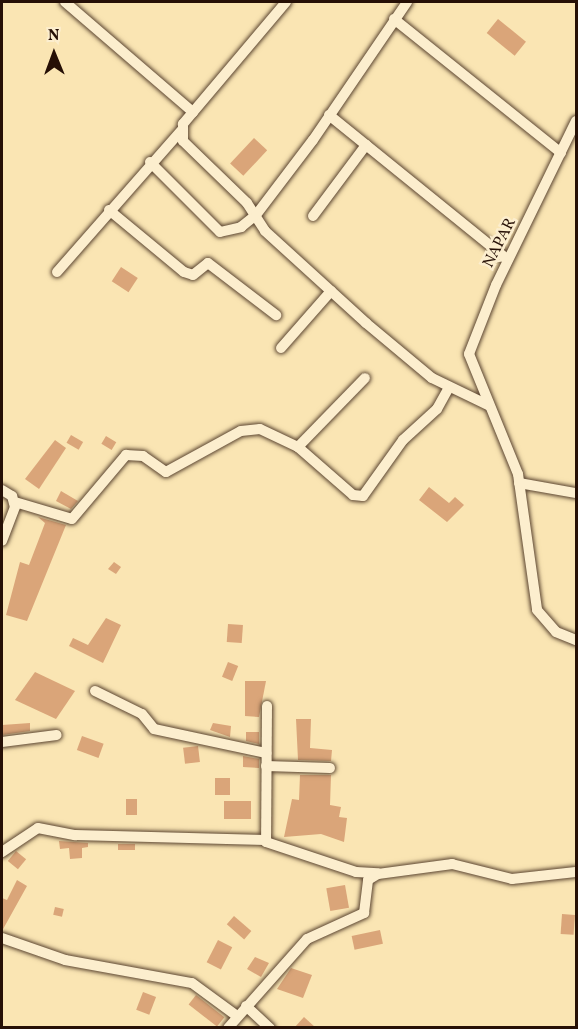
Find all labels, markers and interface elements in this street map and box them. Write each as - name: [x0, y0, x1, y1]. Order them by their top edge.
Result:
- north arrow: [24, 24, 84, 84]
- text: N: [48, 25, 60, 47]
- street label: NAPAR: [479, 215, 521, 271]

